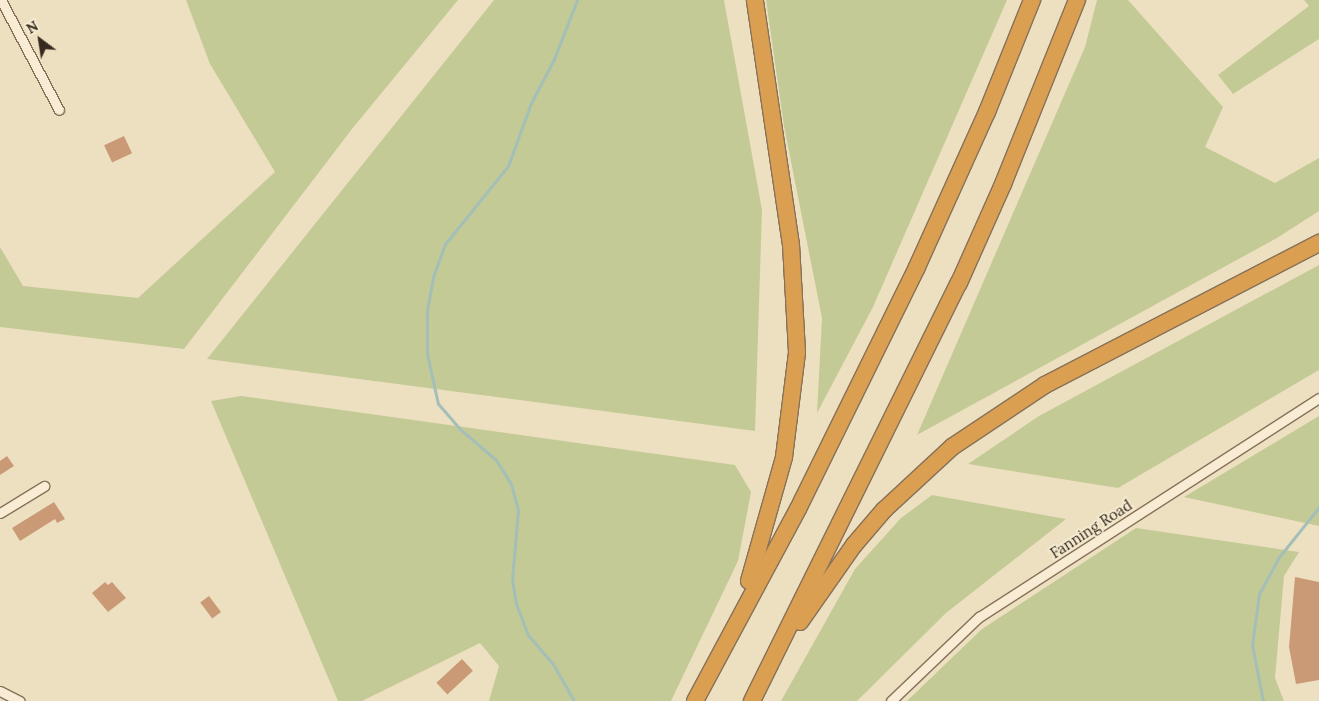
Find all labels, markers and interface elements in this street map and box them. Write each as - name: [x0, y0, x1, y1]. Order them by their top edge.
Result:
- north arrow: [15, 15, 65, 65]
- text: N: [23, 17, 42, 38]
- street label: Fanning Road: [1047, 496, 1135, 562]

